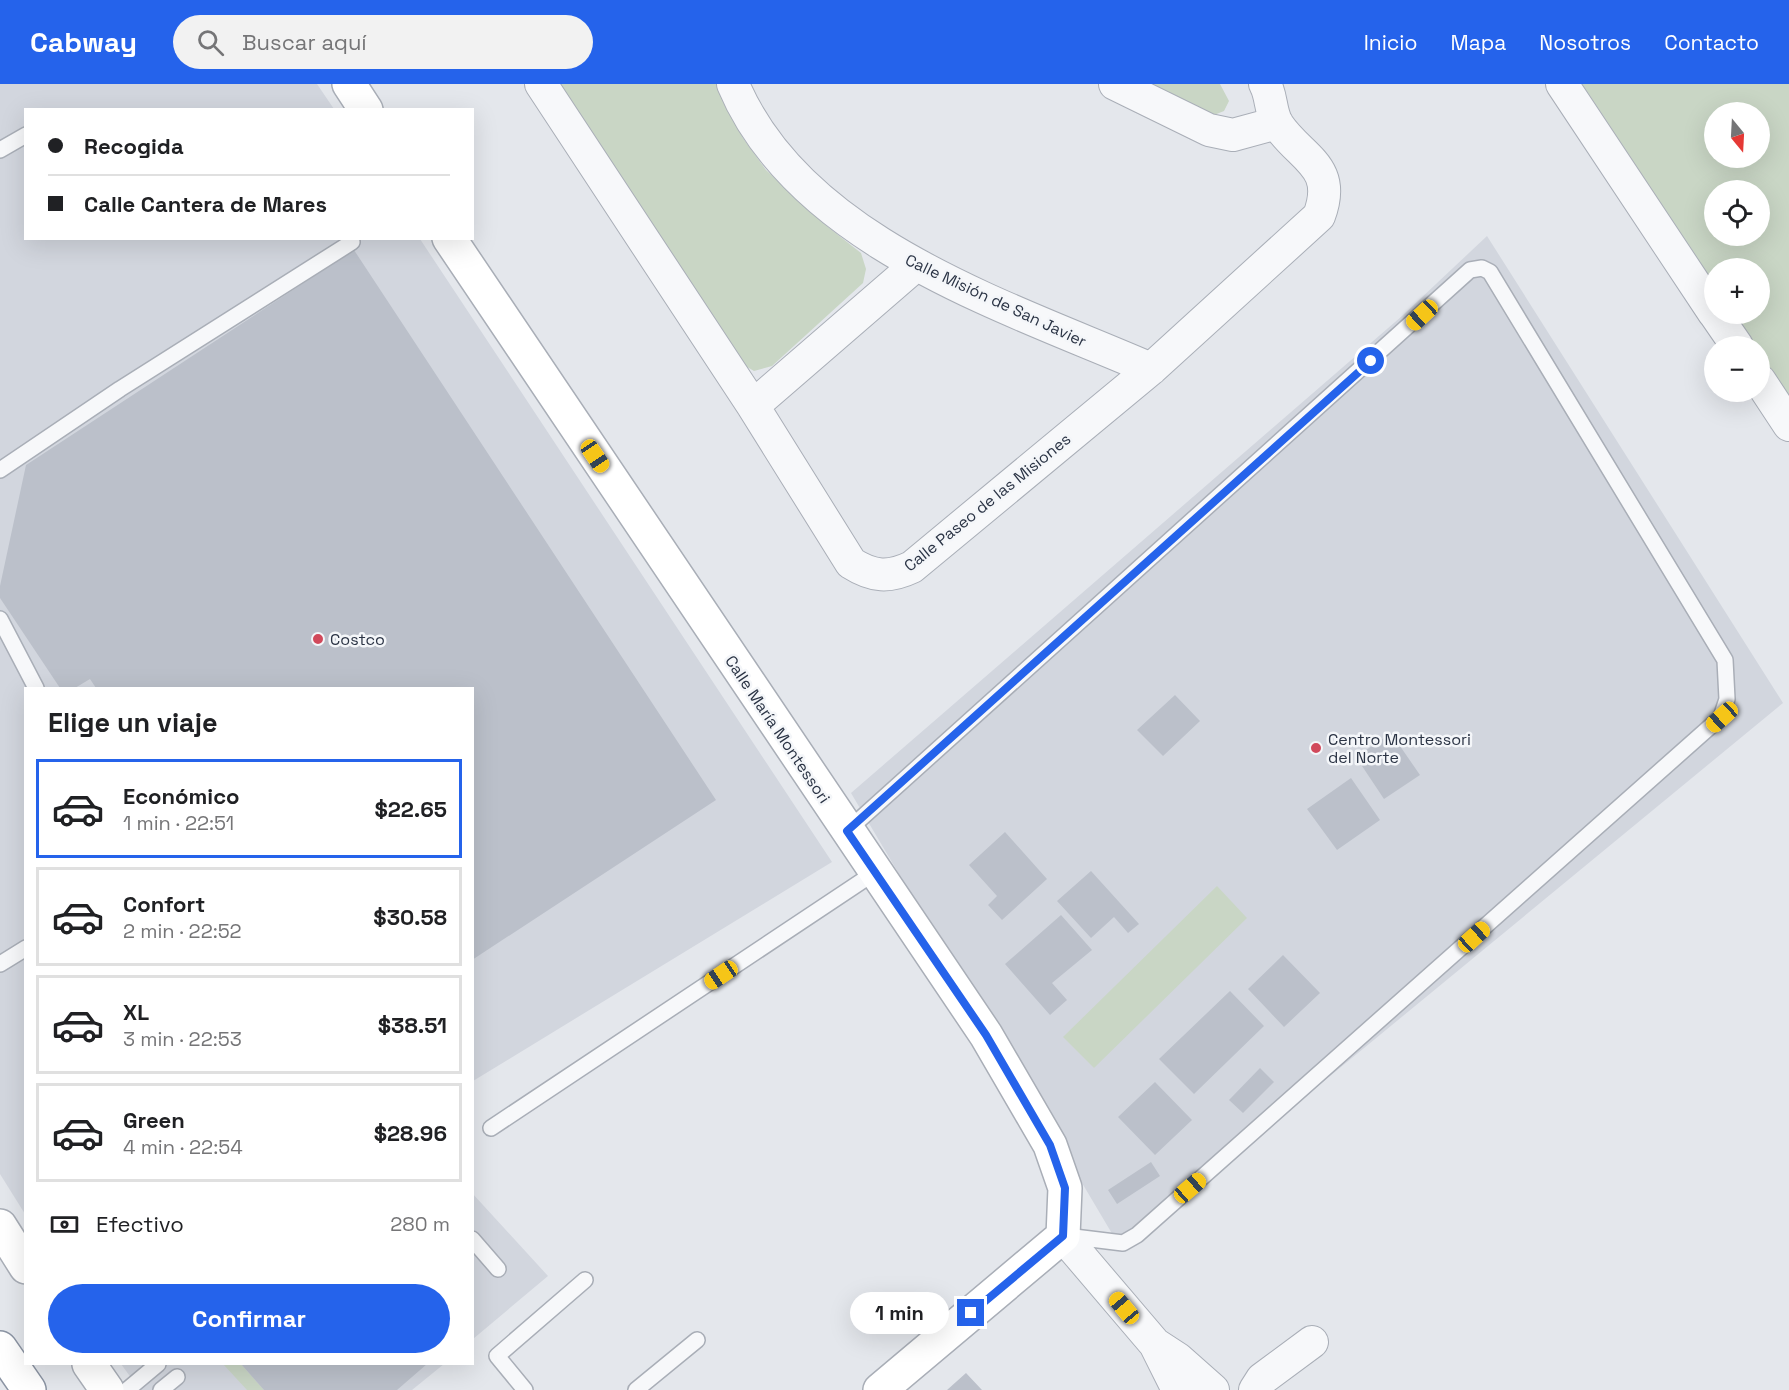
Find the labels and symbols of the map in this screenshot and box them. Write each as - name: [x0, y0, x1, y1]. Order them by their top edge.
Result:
- north arrow: [1704, 102, 1770, 168]
- street label: Calle Misión de San Javier: [902, 249, 1090, 352]
- car: [1403, 296, 1441, 334]
- route start: [1357, 347, 1384, 374]
- street label: Calle Paseo de las Misiones: [900, 429, 1075, 576]
- car: [577, 436, 613, 476]
- place label: Costco: [330, 629, 385, 650]
- marker: Costco: [311, 632, 325, 646]
- street label: Calle María Montessori: [720, 651, 835, 807]
- car: [1703, 698, 1741, 736]
- place label: Centro Montessori del Norte: [1328, 729, 1471, 768]
- marker: Centro Montessori del Norte: [1309, 741, 1323, 755]
- car: [1455, 918, 1493, 956]
- car: [701, 957, 741, 993]
- car: [1171, 1169, 1209, 1207]
- car: [1106, 1288, 1142, 1328]
- callout: 1 min: [851, 1292, 950, 1334]
- route end: [957, 1299, 984, 1326]

